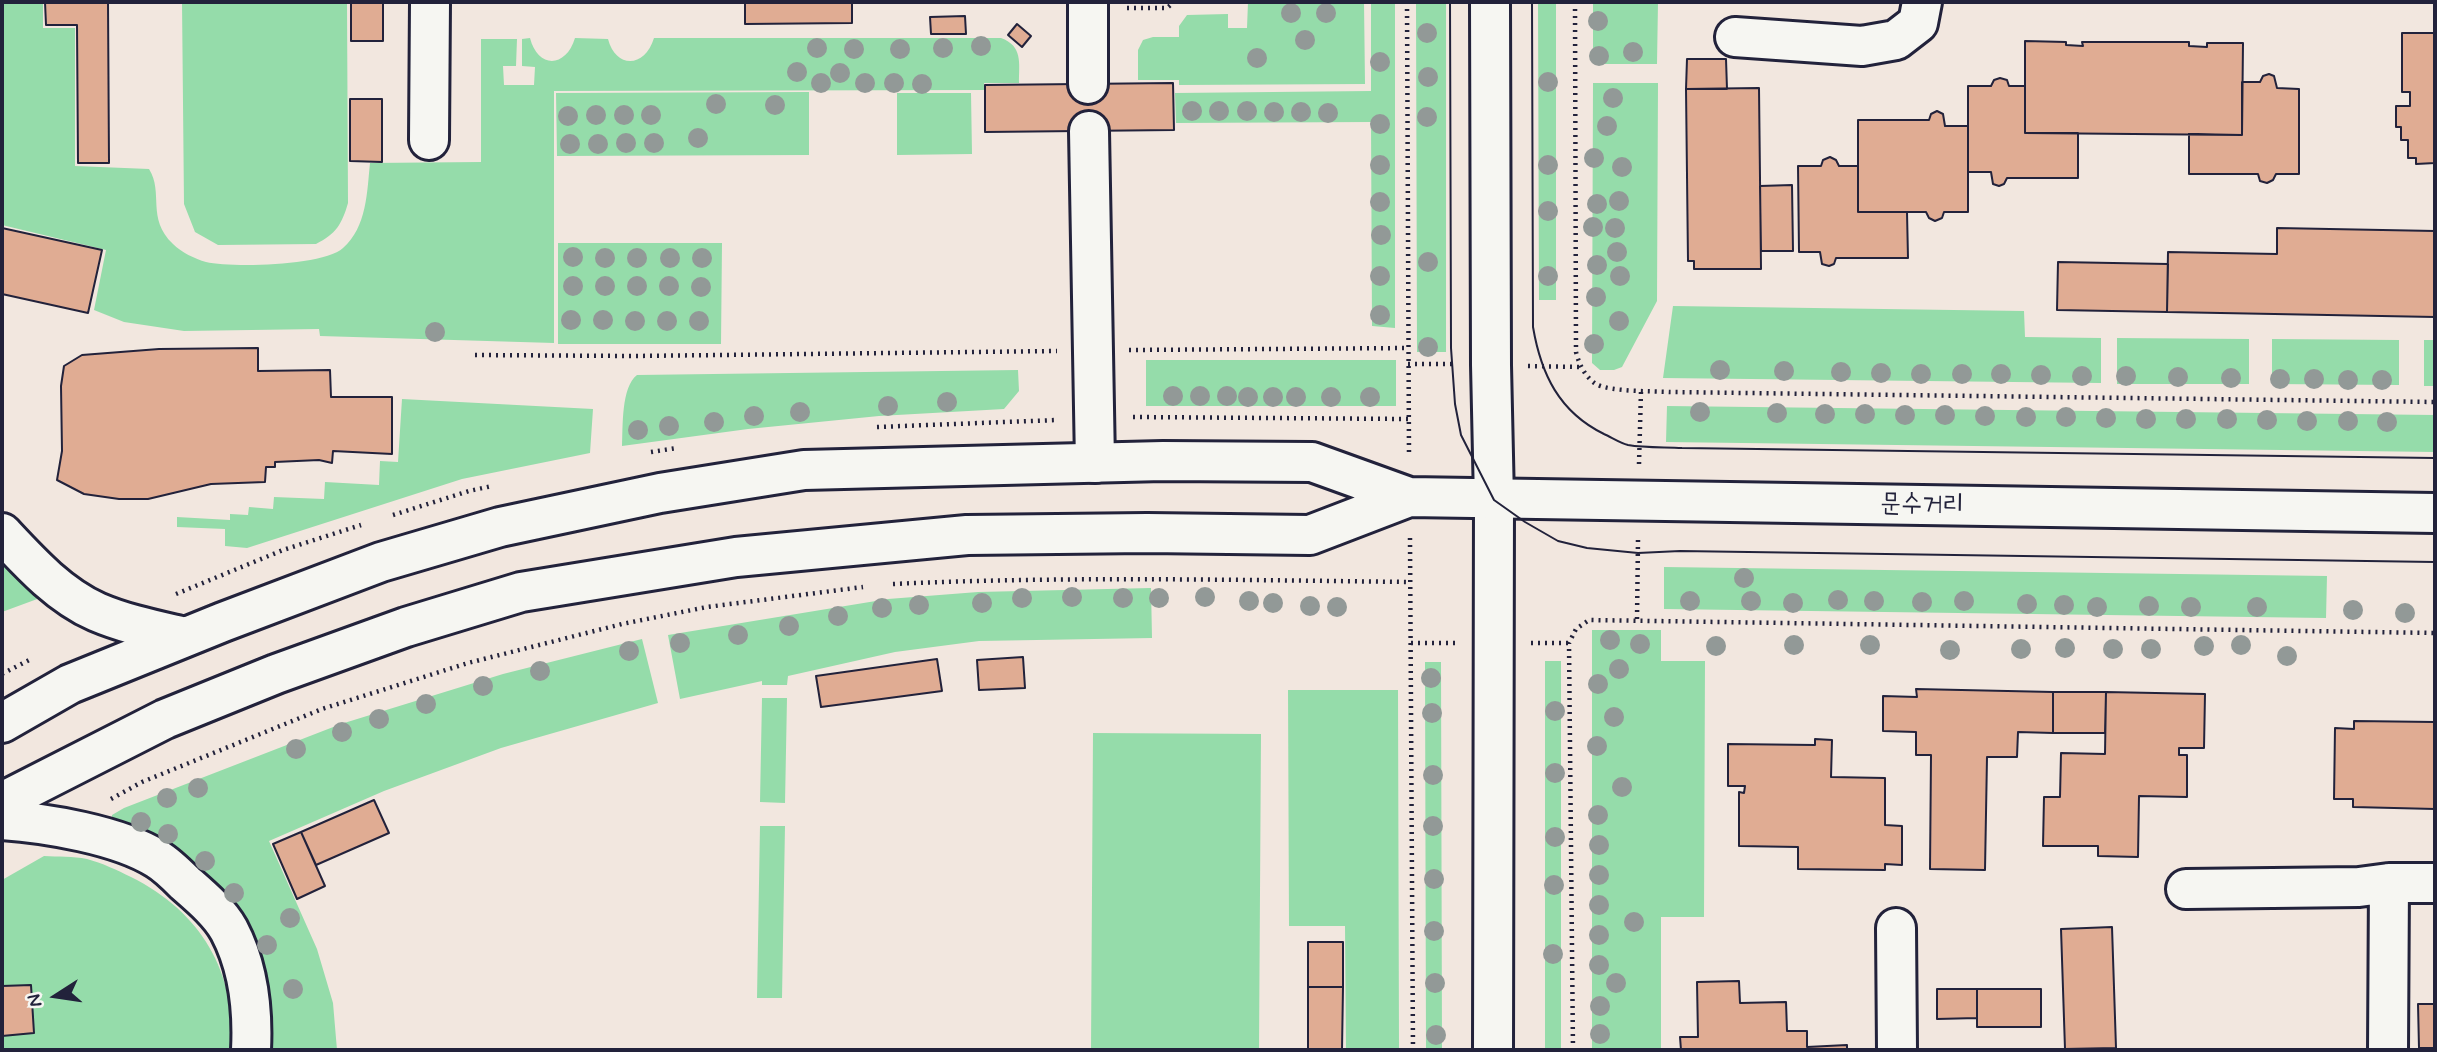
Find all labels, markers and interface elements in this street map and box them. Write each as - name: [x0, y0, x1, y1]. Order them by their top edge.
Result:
- street label: 문수거리: [1880, 490, 1964, 522]
- north arrow: [21, 961, 91, 1031]
- text: N: [21, 992, 49, 1009]

